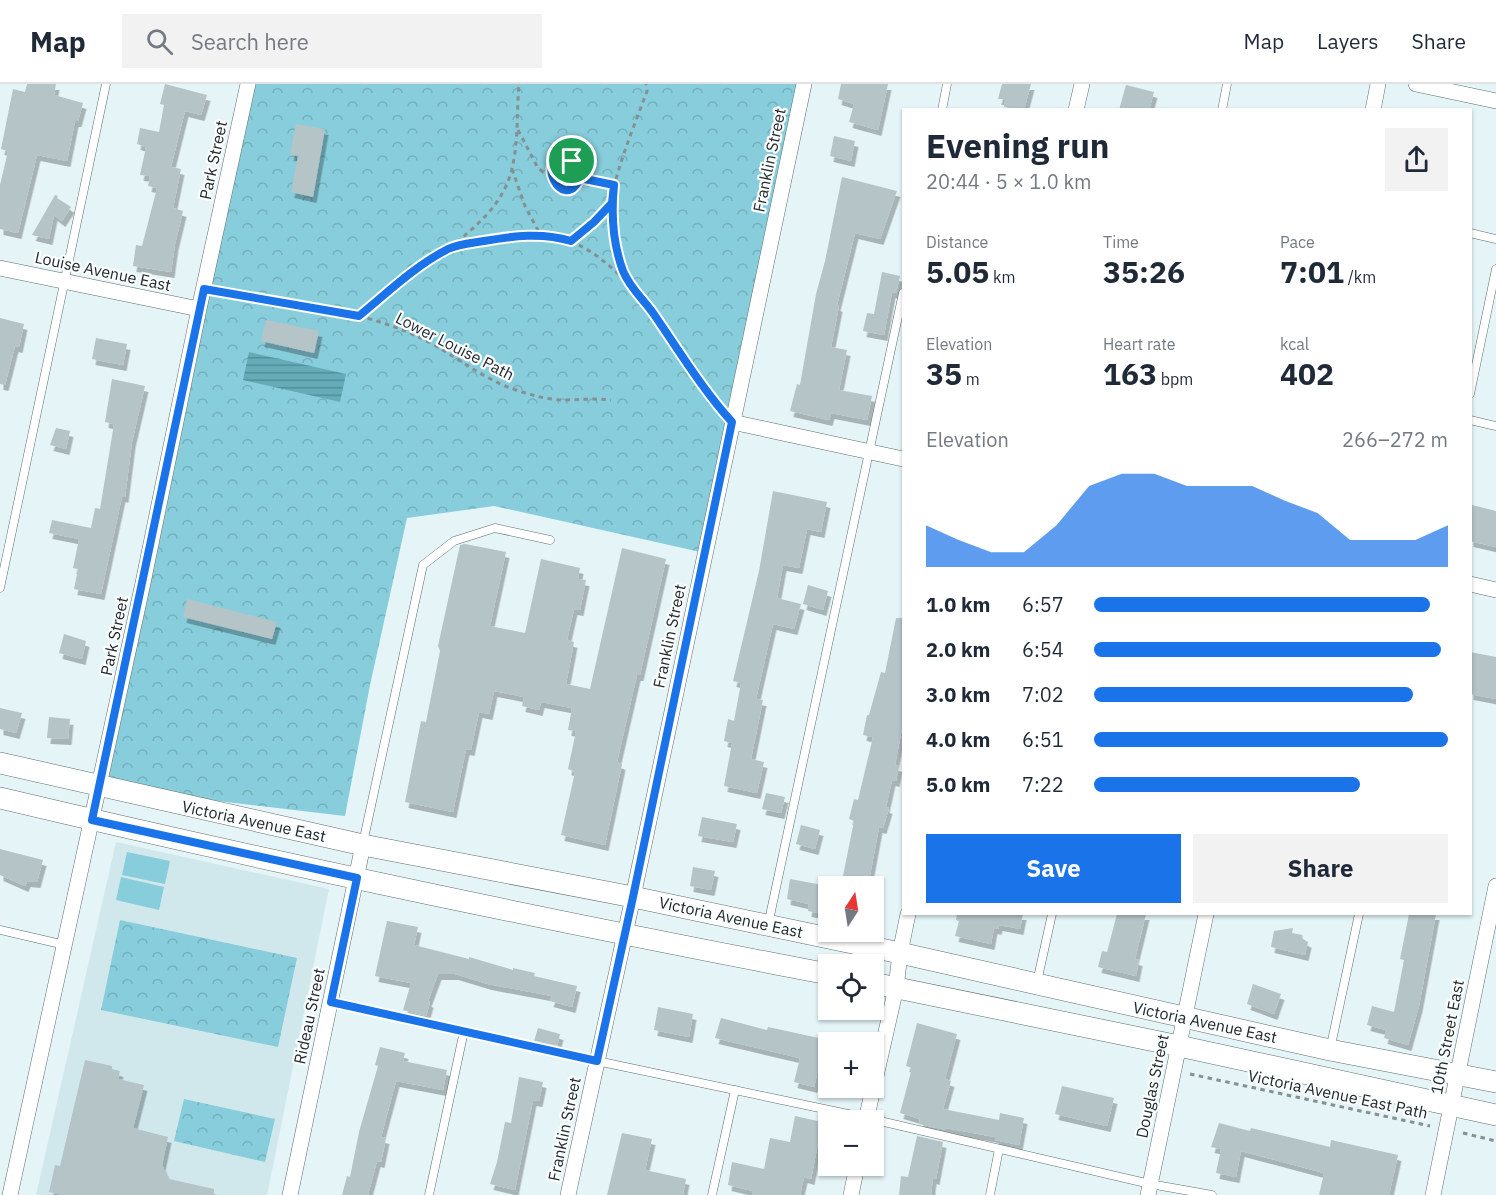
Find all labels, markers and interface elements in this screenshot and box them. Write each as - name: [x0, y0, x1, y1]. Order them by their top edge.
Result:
- search box: [122, 14, 542, 68]
- text: Map: [30, 23, 86, 60]
- icon: search: [143, 25, 176, 58]
- text: Search here: [191, 27, 309, 56]
- text: Map: [1244, 27, 1284, 55]
- text: Layers: [1317, 27, 1379, 55]
- text: Share: [1412, 27, 1466, 55]
- street label: Franklin Street: [748, 106, 790, 214]
- street label: Park Street: [195, 119, 231, 201]
- text: Evening run: [926, 124, 1110, 167]
- button: share: [1385, 128, 1448, 191]
- pin: [546, 135, 597, 186]
- icon: arrive: [555, 144, 588, 177]
- text: 20:44 · 5 × 1.0 km: [926, 168, 1091, 195]
- text: Distance: [926, 232, 988, 252]
- text: Time: [1103, 232, 1139, 252]
- text: Pace: [1280, 232, 1315, 252]
- street label: Louise Avenue East: [33, 247, 173, 295]
- text: 5.05: [926, 252, 989, 291]
- text: 35:26: [1103, 252, 1185, 291]
- text: 7:01: [1280, 252, 1344, 291]
- text: km: [989, 267, 1016, 287]
- text: /km: [1344, 267, 1376, 287]
- street label: Lower Louise Path: [392, 307, 518, 385]
- text: Elevation: [926, 334, 992, 354]
- text: Heart rate: [1103, 334, 1176, 354]
- text: kcal: [1280, 334, 1309, 354]
- text: 35: [926, 354, 962, 393]
- text: 163: [1103, 354, 1157, 393]
- text: 402: [1280, 354, 1334, 393]
- text: m: [962, 369, 980, 389]
- text: bpm: [1157, 369, 1193, 389]
- text: Elevation: [926, 426, 1009, 453]
- text: 266–272 m: [1342, 426, 1448, 453]
- street label: Franklin Street: [648, 582, 690, 690]
- text: 1.0 km: [926, 591, 990, 618]
- text: 6:57: [1022, 591, 1064, 618]
- street label: Park Street: [96, 595, 132, 677]
- text: 2.0 km: [926, 636, 990, 663]
- text: 6:54: [1022, 636, 1064, 663]
- text: 3.0 km: [926, 681, 990, 708]
- text: 7:02: [1022, 681, 1064, 708]
- text: 4.0 km: [926, 726, 990, 753]
- text: 6:51: [1022, 726, 1064, 753]
- text: 5.0 km: [926, 771, 990, 798]
- text: 7:22: [1022, 771, 1064, 798]
- street label: Victoria Avenue East: [180, 796, 328, 846]
- button: Save: [926, 834, 1181, 903]
- button: Share: [1193, 834, 1448, 903]
- north arrow: [818, 876, 884, 942]
- map controls: [818, 876, 884, 1176]
- street label: Victoria Avenue East: [657, 892, 805, 942]
- button: locate: [818, 954, 884, 1020]
- street label: Rideau Street: [289, 966, 329, 1066]
- street label: 10th Street East: [1426, 978, 1468, 1096]
- street label: Victoria Avenue East: [1131, 997, 1279, 1047]
- button: +: [818, 1032, 884, 1098]
- street label: Douglas Street: [1131, 1032, 1173, 1140]
- street label: Victoria Avenue East Path: [1246, 1065, 1430, 1123]
- street label: Franklin Street: [543, 1075, 585, 1183]
- button: −: [818, 1110, 884, 1176]

